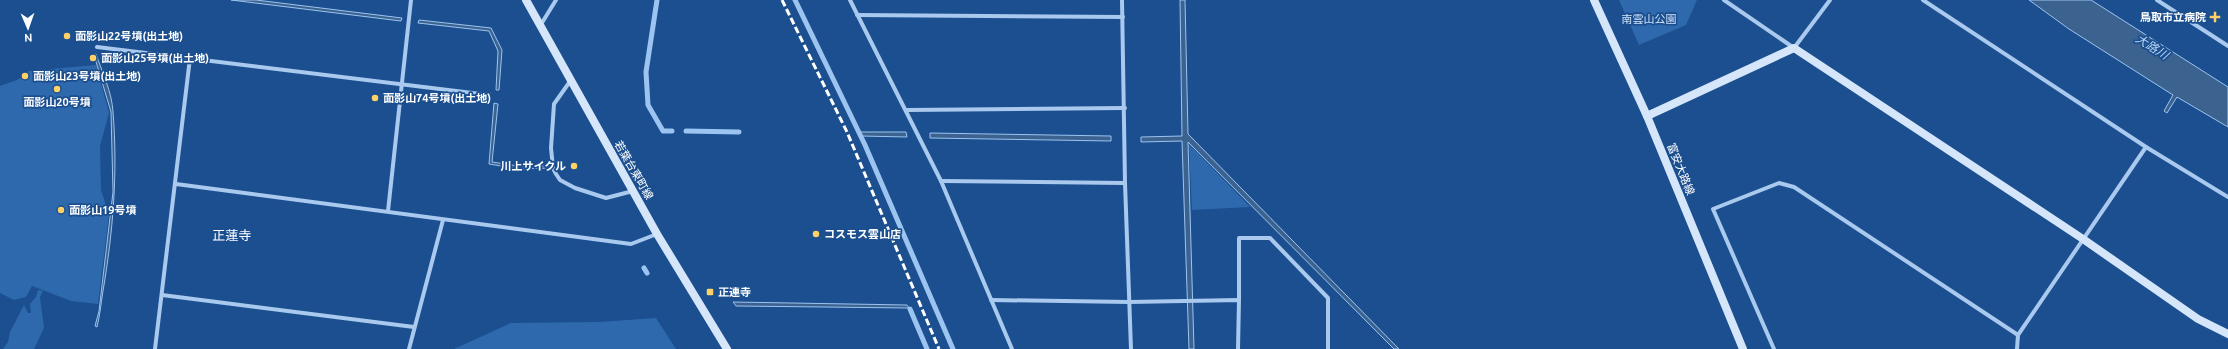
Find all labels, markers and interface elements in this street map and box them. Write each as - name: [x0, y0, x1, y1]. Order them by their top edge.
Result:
- north arrow: [8, 8, 48, 48]
- place label: 鳥取市立病院: [2140, 11, 2206, 23]
- marker: 鳥取市立病院: [2209, 11, 2221, 23]
- park label: 南雲山公園: [1622, 13, 1677, 25]
- place label: 面影山22号墳(出土地): [75, 30, 183, 43]
- marker: 面影山22号墳(出土地): [62, 31, 72, 41]
- text: N: [24, 32, 33, 44]
- water label: 大路川: [2134, 32, 2173, 63]
- place label: 面影山25号墳(出土地): [101, 52, 209, 65]
- marker: 面影山25号墳(出土地): [88, 53, 98, 63]
- place label: 面影山23号墳(出土地): [33, 70, 141, 83]
- marker: 面影山23号墳(出土地): [20, 71, 30, 81]
- marker: 面影山20号墳: [52, 84, 62, 94]
- place label: 面影山74号墳(出土地): [383, 92, 491, 105]
- marker: 面影山74号墳(出土地): [370, 93, 380, 103]
- place label: 面影山20号墳: [23, 96, 91, 108]
- street label: 若葉台東町線: [612, 138, 656, 202]
- street label: 富安大路線: [1665, 141, 1697, 197]
- place label: 川上サイクル: [501, 160, 566, 172]
- marker: 川上サイクル: [569, 161, 579, 171]
- place label: 面影山19号墳: [69, 204, 136, 216]
- marker: 面影山19号墳: [56, 205, 66, 215]
- district label: 正蓮寺: [212, 228, 252, 242]
- place label: コスモス雲山店: [824, 228, 901, 240]
- marker: コスモス雲山店: [811, 229, 821, 239]
- place label: 正連寺: [718, 286, 751, 298]
- marker: 正連寺: [705, 287, 715, 297]

